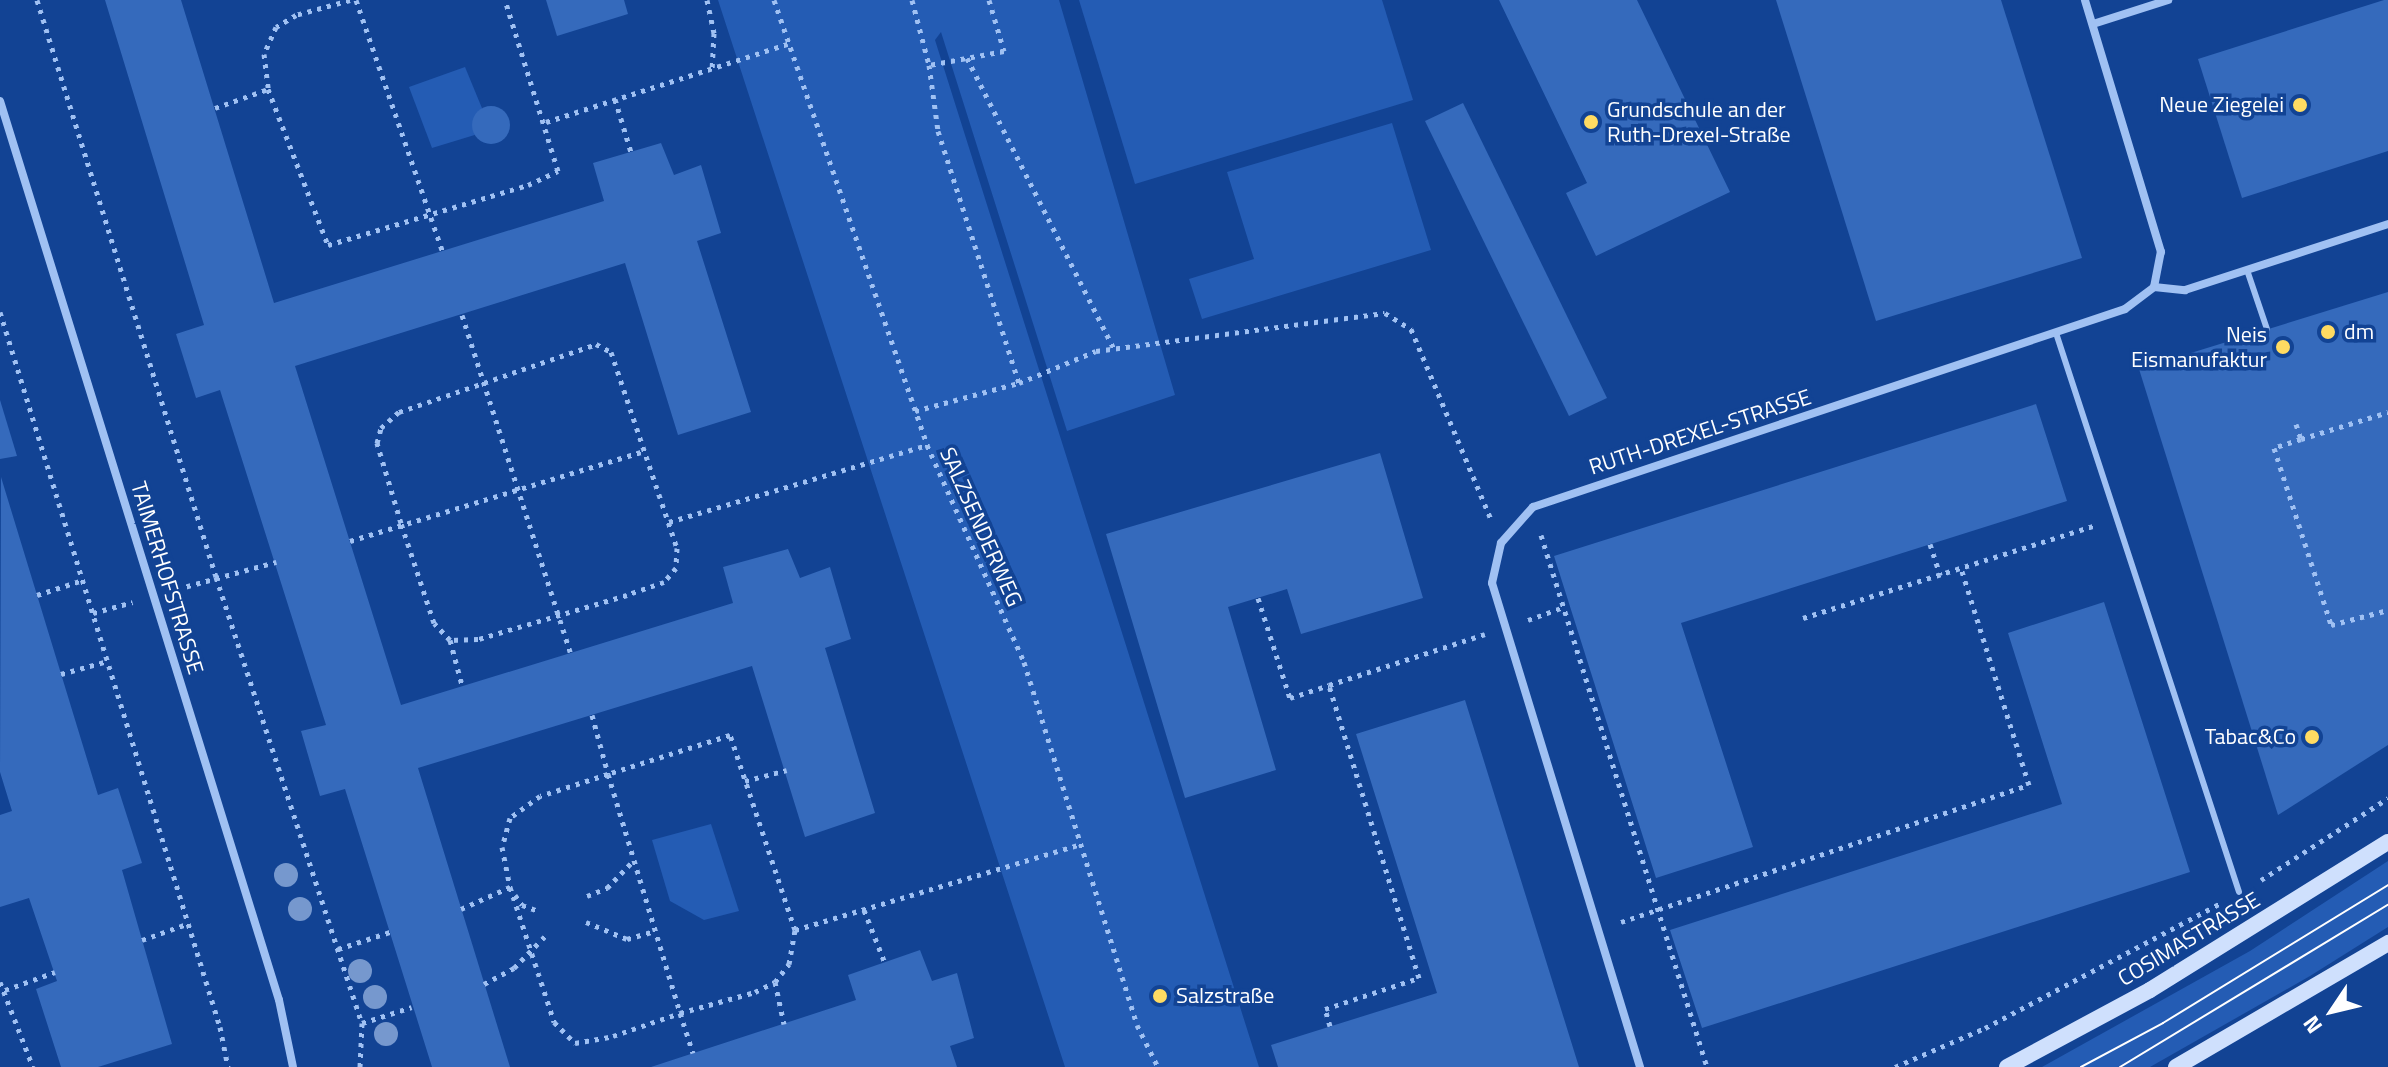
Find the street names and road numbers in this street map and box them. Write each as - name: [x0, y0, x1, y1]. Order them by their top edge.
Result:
- street label: RUTH-DREXEL-STRASSE: [1586, 384, 1814, 480]
- street label: SALZSENDERWEG: [934, 444, 1028, 610]
- street label: TAIMERHOFSTRASSE: [125, 479, 209, 677]
- street label: COSIMASTRASSE: [2113, 886, 2265, 992]

